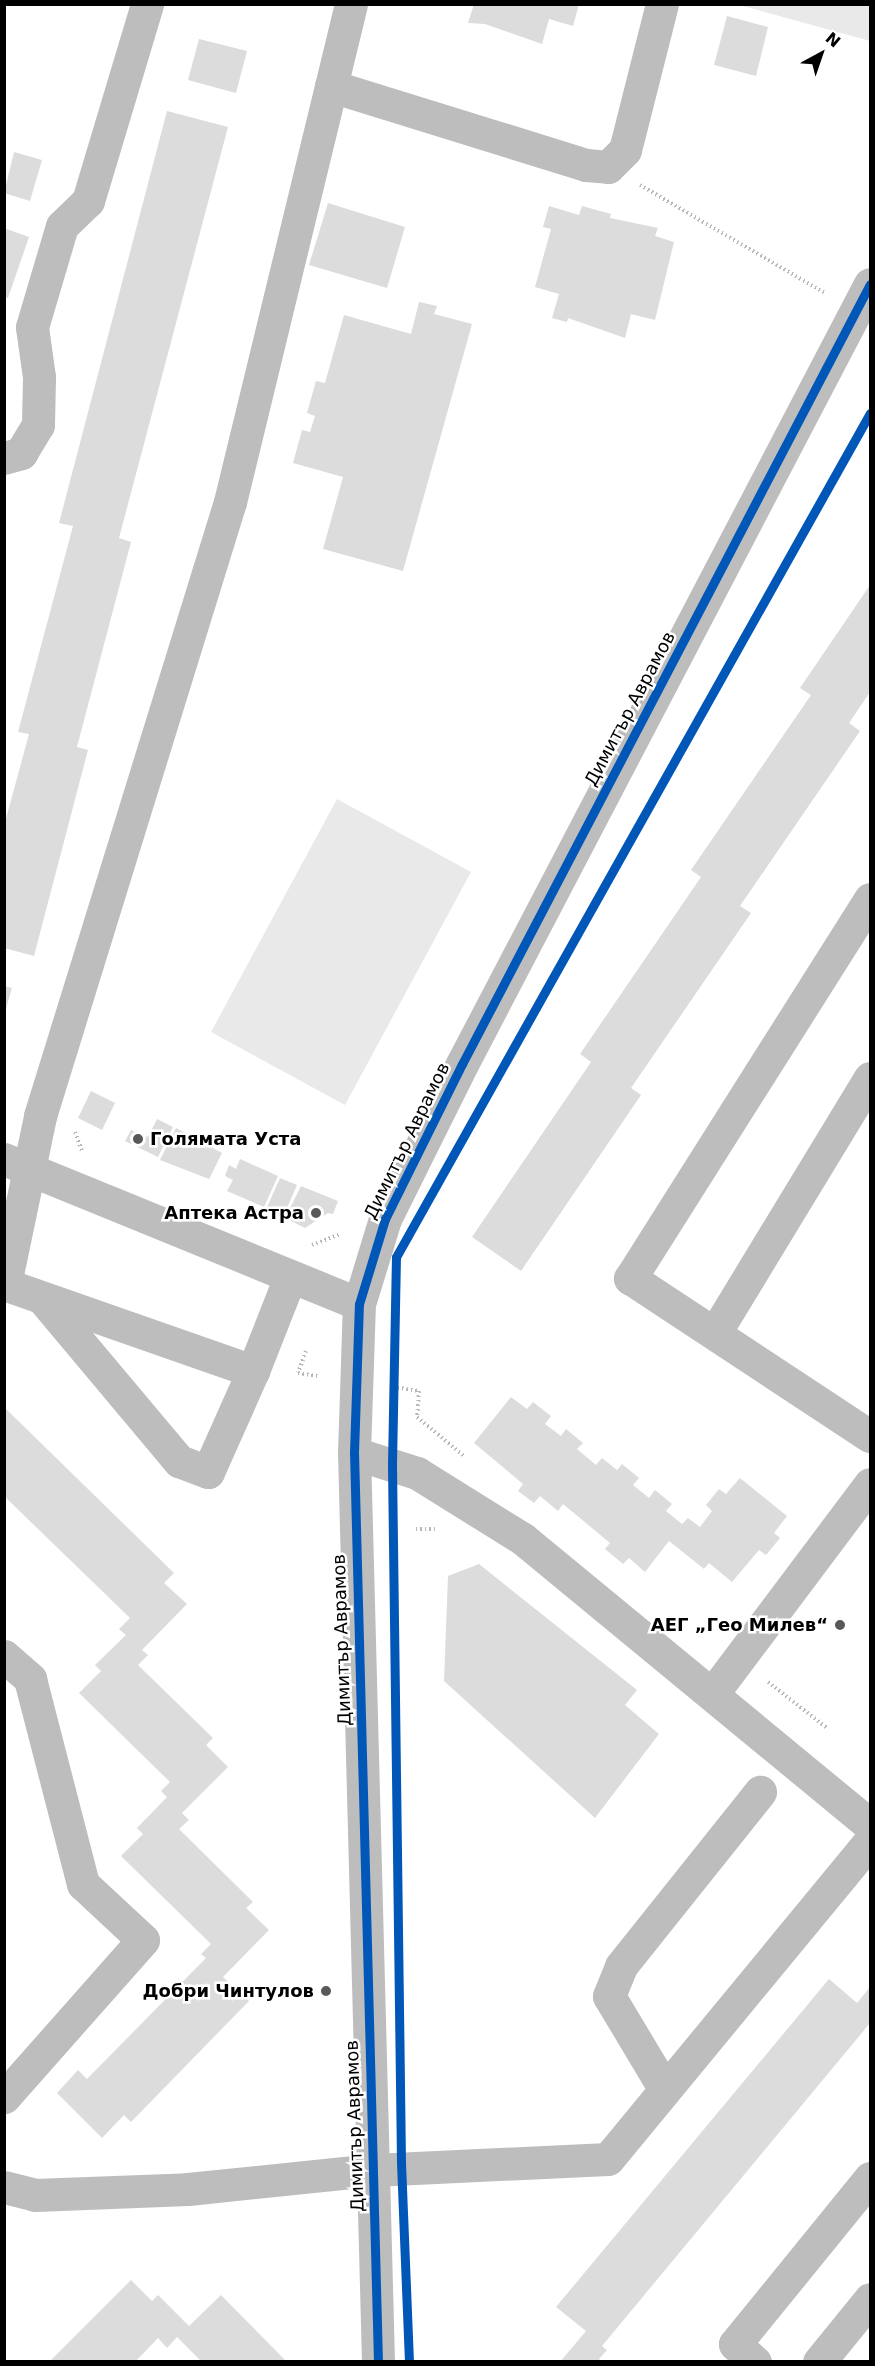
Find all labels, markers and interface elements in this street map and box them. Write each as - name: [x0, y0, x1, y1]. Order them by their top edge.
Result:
- north arrow: [791, 24, 851, 84]
- text: N: [822, 28, 844, 51]
- street label: Димитър Аврамов: [580, 628, 680, 790]
- street label: Димитър Аврамов: [360, 1059, 454, 1223]
- place label: Голямата Уста: [150, 1128, 301, 1150]
- marker: Голямата Уста: [131, 1132, 145, 1146]
- place label: Аптека Астра: [164, 1202, 304, 1224]
- marker: Аптека Астра: [309, 1206, 323, 1220]
- street label: Димитър Аврамов: [328, 1554, 356, 1726]
- place label: АЕГ „Гео Милев“: [651, 1614, 828, 1636]
- marker: АЕГ „Гео Милев“: [833, 1618, 847, 1632]
- place label: Добри Чинтулов: [143, 1980, 314, 2002]
- marker: Добри Чинтулов: [319, 1984, 333, 1998]
- street label: Димитър Аврамов: [341, 2040, 369, 2212]

